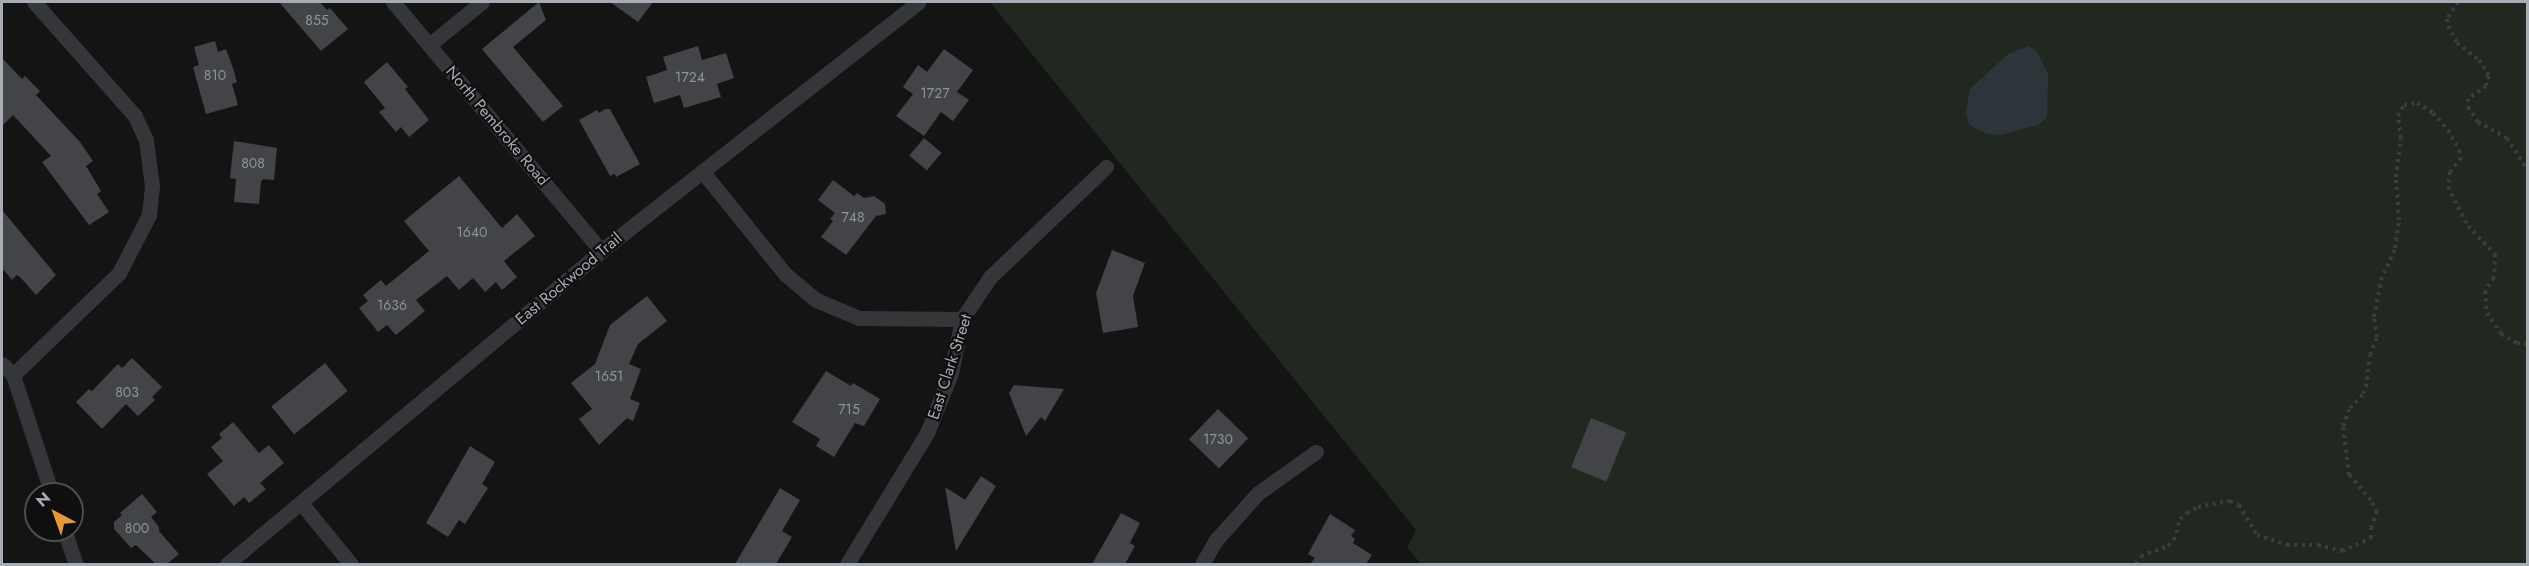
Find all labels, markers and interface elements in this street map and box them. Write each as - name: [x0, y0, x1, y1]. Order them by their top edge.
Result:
- house number: 855: [305, 12, 329, 28]
- street label: North Pembroke Road: [441, 62, 553, 190]
- house number: 810: [204, 67, 226, 83]
- house number: 1724: [675, 69, 705, 85]
- house number: 1727: [921, 85, 949, 101]
- house number: 808: [241, 155, 265, 171]
- house number: 748: [841, 209, 865, 225]
- house number: 1640: [457, 224, 487, 240]
- street label: East Rockwood Trail: [512, 229, 626, 329]
- house number: 1636: [377, 297, 407, 313]
- street label: East Clark Street: [924, 312, 976, 422]
- house number: 1651: [595, 368, 623, 384]
- house number: 803: [115, 384, 139, 400]
- house number: 715: [838, 401, 860, 417]
- house number: 1730: [1203, 431, 1233, 447]
- north arrow: [24, 482, 84, 542]
- text: N: [31, 487, 56, 512]
- house number: 800: [125, 520, 149, 536]

